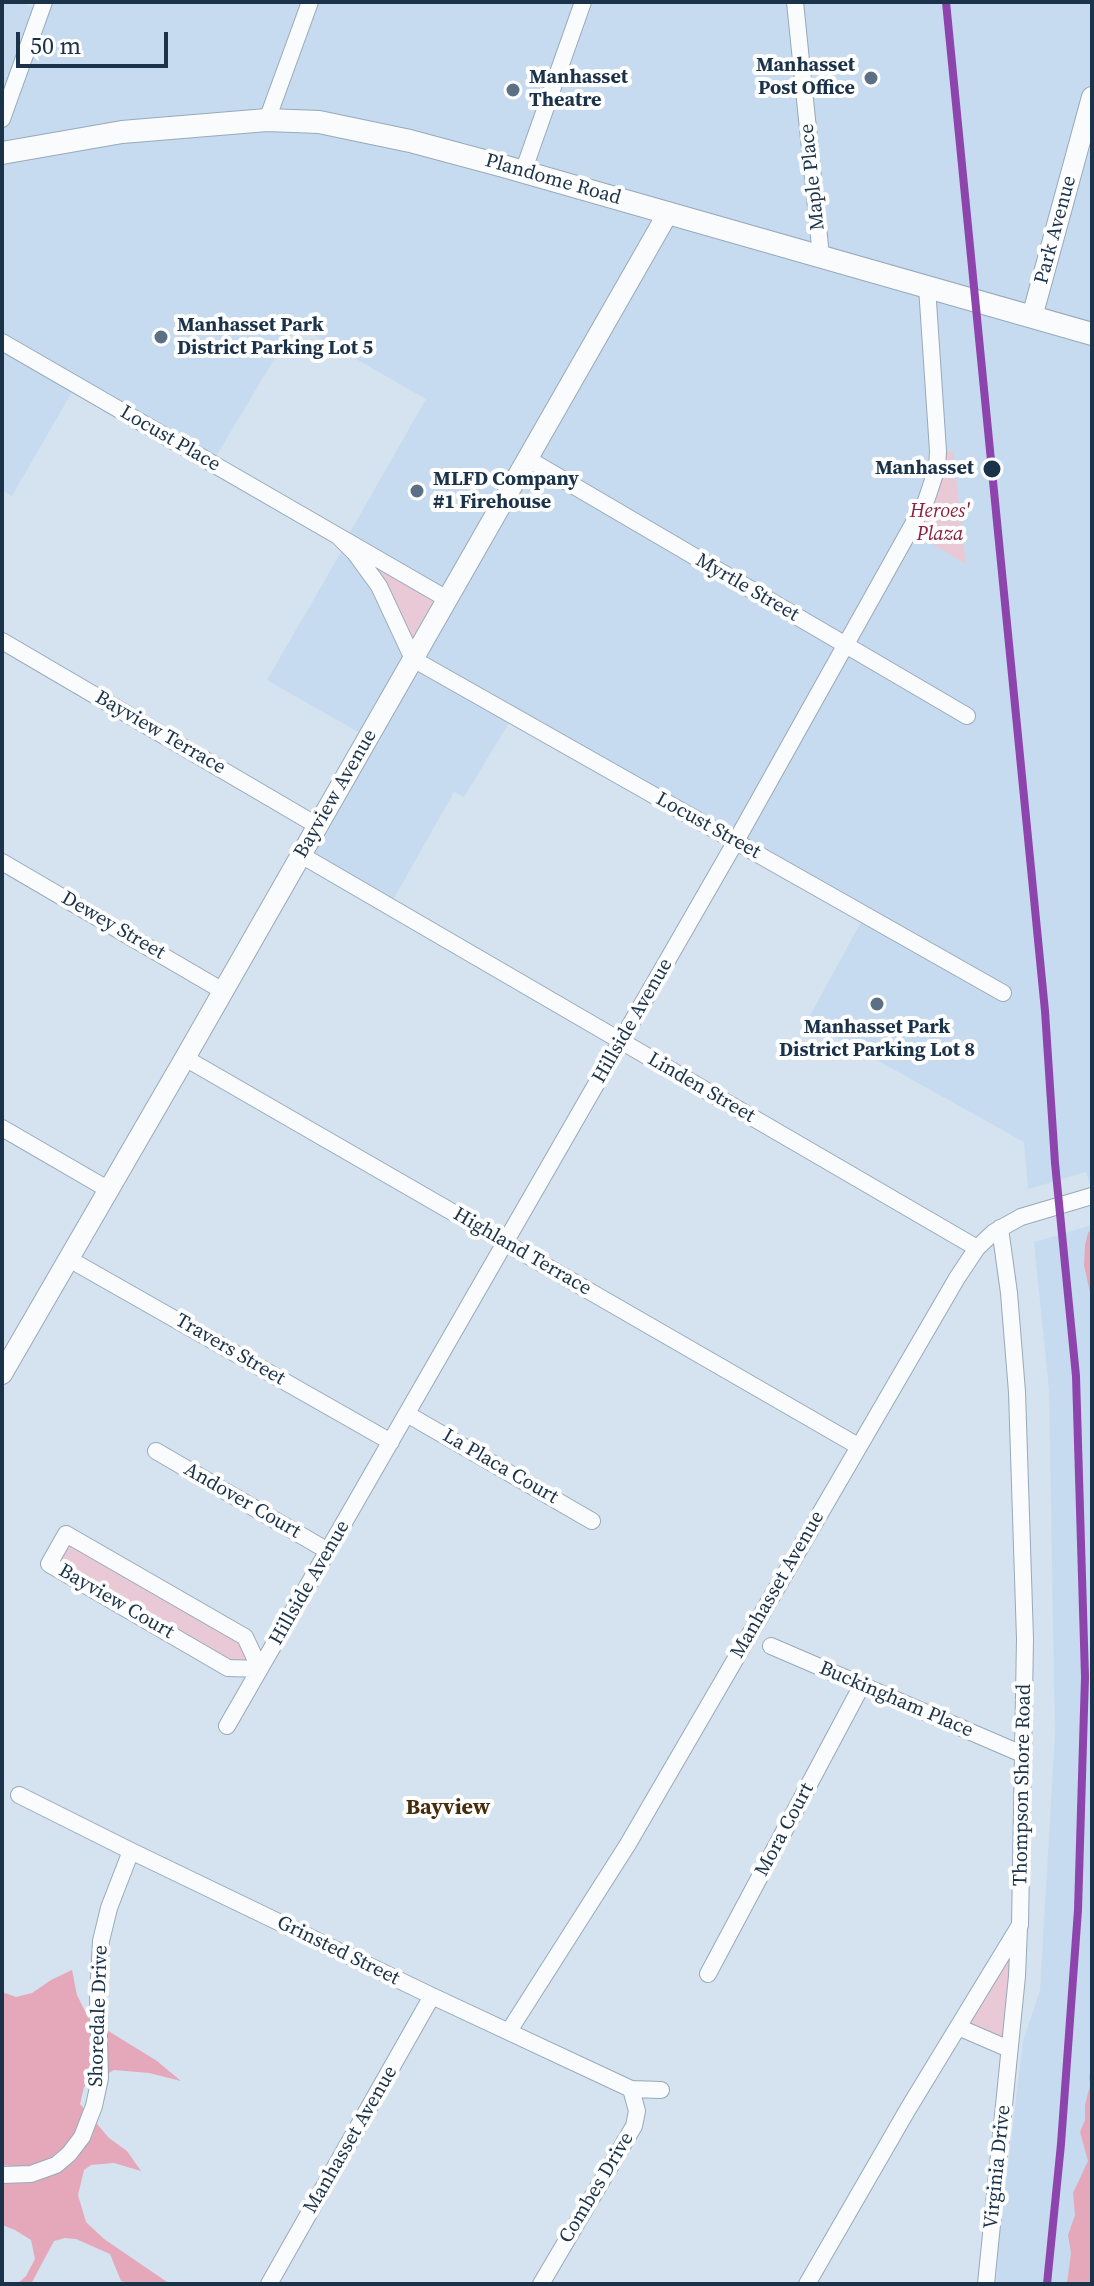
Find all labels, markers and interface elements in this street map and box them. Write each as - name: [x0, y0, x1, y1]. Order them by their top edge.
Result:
- scale bar: [20, 16, 172, 66]
- text: 50 m: [30, 29, 81, 62]
- place label: Manhasset Post Office: [756, 54, 855, 101]
- place label: Manhasset Theatre: [529, 66, 628, 113]
- marker: Manhasset Post Office: [862, 69, 880, 87]
- marker: Manhasset Theatre: [504, 81, 522, 99]
- street label: Maple Place: [795, 122, 831, 232]
- street label: Plandome Road: [482, 149, 624, 211]
- street label: Park Avenue: [1030, 173, 1082, 287]
- place label: Manhasset Park District Parking Lot 5: [177, 314, 373, 361]
- marker: Manhasset Park District Parking Lot 5: [152, 328, 170, 346]
- street label: Locust Place: [116, 401, 224, 477]
- place label: Manhasset: [875, 457, 974, 481]
- marker: Manhasset: [981, 458, 1003, 480]
- place label: MLFD Company #1 Firehouse: [433, 468, 579, 515]
- marker: MLFD Company #1 Firehouse: [408, 482, 426, 500]
- park label: Heroes' Plaza: [910, 500, 970, 547]
- street label: Myrtle Street: [691, 549, 803, 627]
- street label: Bayview Terrace: [90, 686, 230, 780]
- street label: Bayview Avenue: [289, 725, 383, 863]
- street label: Locust Street: [652, 787, 764, 865]
- street label: Dewey Street: [57, 887, 169, 965]
- street label: Hillside Avenue: [588, 954, 678, 1088]
- marker: Manhasset Park District Parking Lot 8: [868, 995, 886, 1013]
- place label: Manhasset Park District Parking Lot 8: [779, 1016, 975, 1063]
- street label: Linden Street: [643, 1048, 759, 1128]
- street label: Highland Terrace: [449, 1203, 595, 1301]
- street label: Travers Street: [171, 1309, 289, 1391]
- street label: La Placa Court: [438, 1424, 562, 1510]
- street label: Andover Court: [179, 1458, 305, 1544]
- street label: Manhasset Avenue: [726, 1507, 830, 1663]
- street label: Hillside Avenue: [265, 1516, 355, 1650]
- street label: Bayview Court: [54, 1559, 178, 1645]
- street label: Buckingham Place: [815, 1657, 977, 1743]
- street label: Thompson Shore Road: [1009, 1684, 1037, 1886]
- street label: Mora Court: [750, 1779, 820, 1881]
- district label: Bayview: [406, 1795, 490, 1821]
- street label: Grinsted Street: [273, 1911, 403, 1991]
- street label: Shoredale Drive: [85, 1945, 113, 2087]
- street label: Manhasset Avenue: [299, 2062, 403, 2218]
- street label: Virginia Drive: [980, 2104, 1016, 2230]
- street label: Combes Drive: [555, 2128, 639, 2248]

